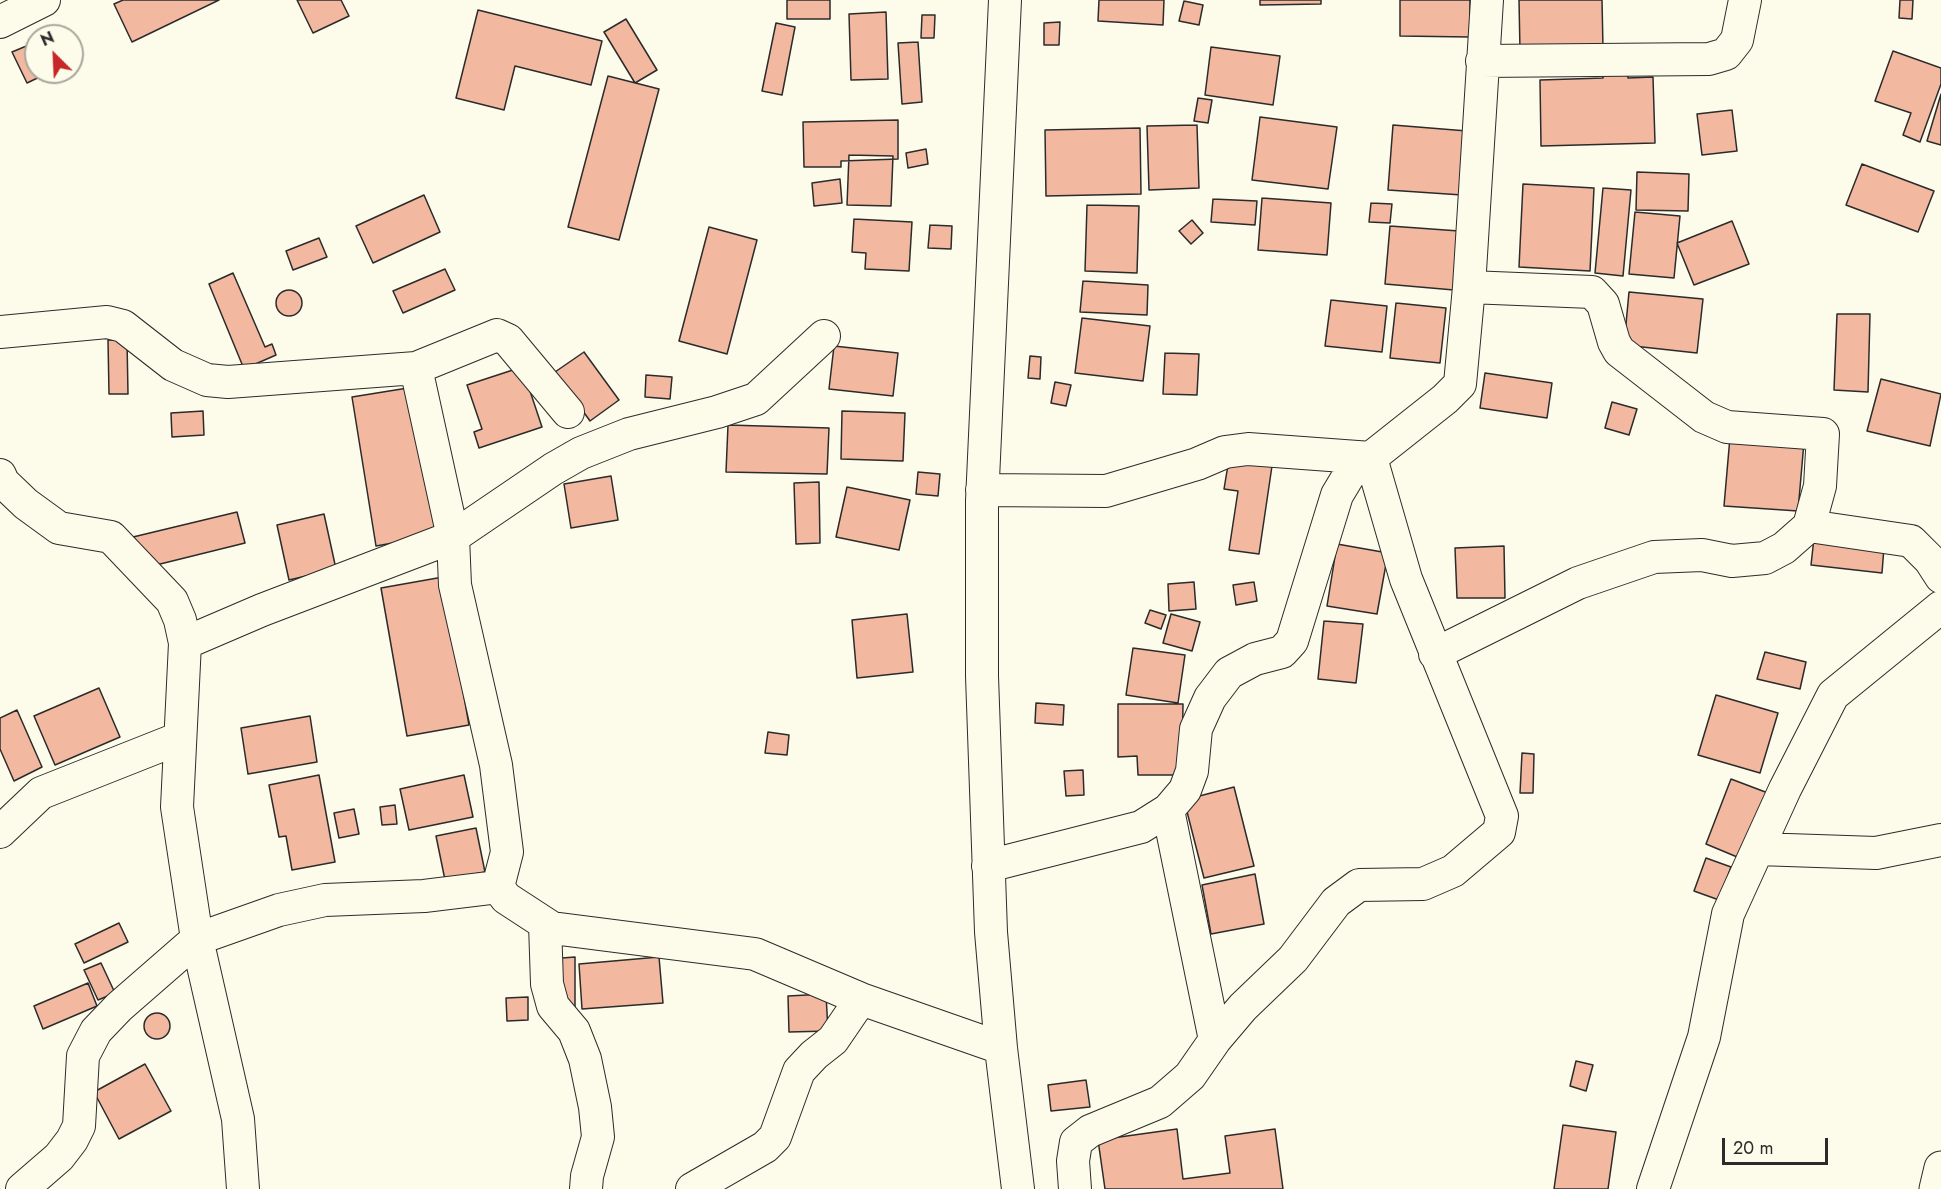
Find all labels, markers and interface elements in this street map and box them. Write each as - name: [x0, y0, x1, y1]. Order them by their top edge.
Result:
- north arrow: [24, 24, 84, 84]
- text: N: [37, 26, 58, 52]
- scale bar: [1725, 1126, 1832, 1164]
- text: 20 m: [1733, 1135, 1773, 1161]

